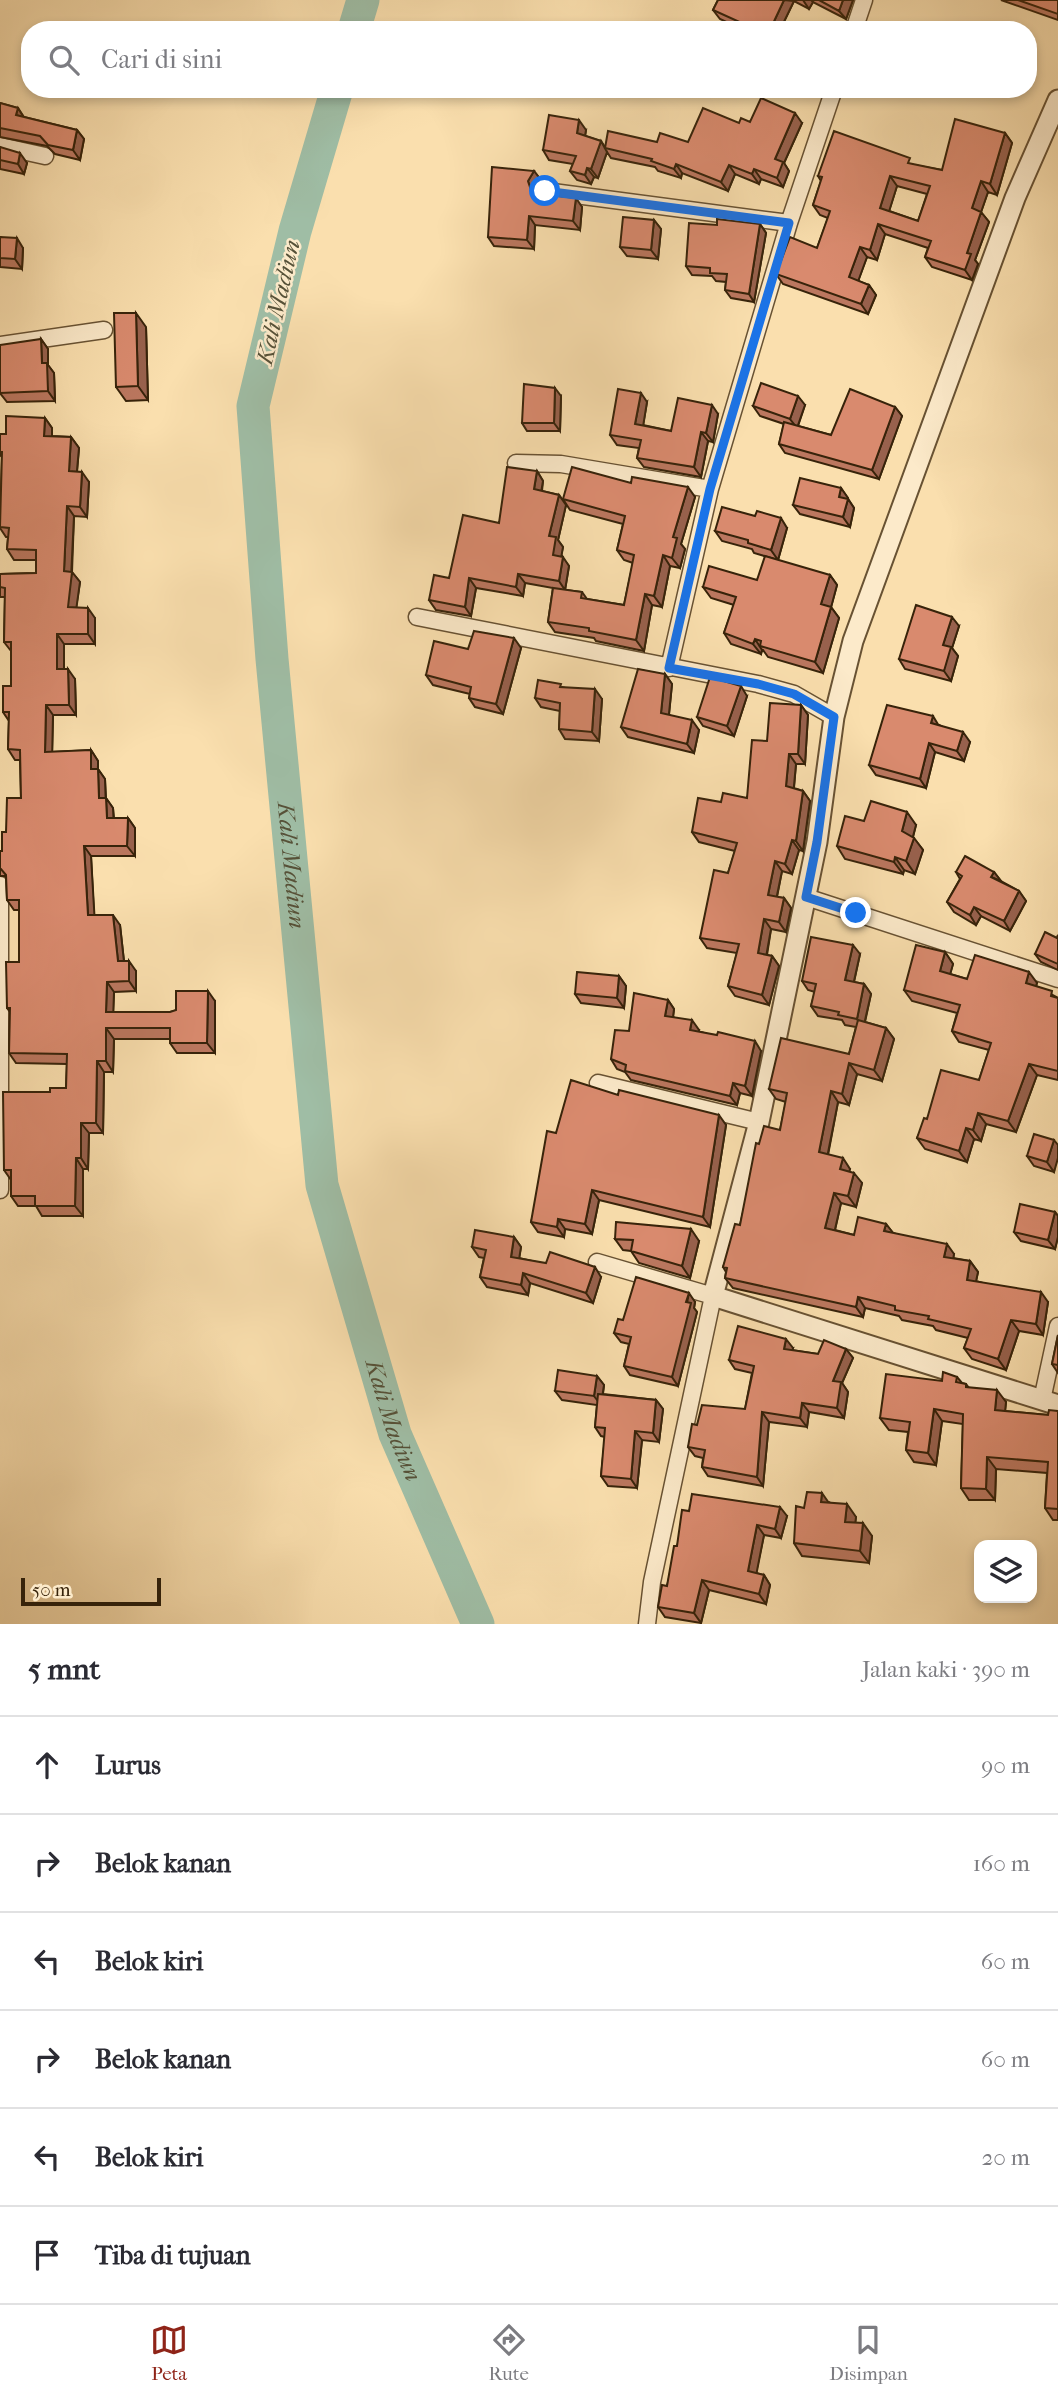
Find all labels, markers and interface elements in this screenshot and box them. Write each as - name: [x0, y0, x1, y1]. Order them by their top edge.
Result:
- search box: [21, 21, 1037, 98]
- icon: search: [45, 41, 83, 79]
- text: Cari di sini: [101, 44, 222, 75]
- route start: [529, 175, 560, 206]
- water label: Kali Madiun: [250, 237, 306, 369]
- water label: Kali Madiun: [271, 799, 312, 930]
- route end: [840, 897, 871, 928]
- water label: Kali Madiun: [359, 1354, 428, 1485]
- map controls: [974, 1540, 1037, 1603]
- button: layers: [974, 1540, 1037, 1603]
- scale bar: [21, 1575, 161, 1607]
- text: 50 m: [32, 1579, 71, 1601]
- text: 5 mnt: [28, 1652, 100, 1687]
- text: Jalan kaki · 390 m: [862, 1656, 1030, 1683]
- icon: ahead: [28, 1746, 66, 1784]
- text: Lurus: [95, 1750, 161, 1781]
- text: 90 m: [981, 1752, 1030, 1779]
- icon: right: [28, 1844, 66, 1882]
- text: Belok kanan: [95, 1848, 231, 1879]
- text: 160 m: [973, 1850, 1030, 1877]
- icon: left: [28, 1942, 66, 1980]
- text: Belok kiri: [95, 1946, 203, 1977]
- text: 60 m: [981, 1948, 1030, 1975]
- icon: right: [28, 2040, 66, 2078]
- text: Belok kanan: [95, 2044, 231, 2075]
- text: 60 m: [981, 2046, 1030, 2073]
- icon: left: [28, 2138, 66, 2176]
- text: Belok kiri: [95, 2142, 203, 2173]
- text: 20 m: [981, 2144, 1030, 2171]
- icon: arrive: [28, 2236, 66, 2274]
- text: Tiba di tujuan: [95, 2240, 251, 2271]
- tab: Peta: [150, 2321, 188, 2385]
- tab: Rute: [488, 2321, 529, 2385]
- tab: Disimpan: [829, 2321, 908, 2385]

